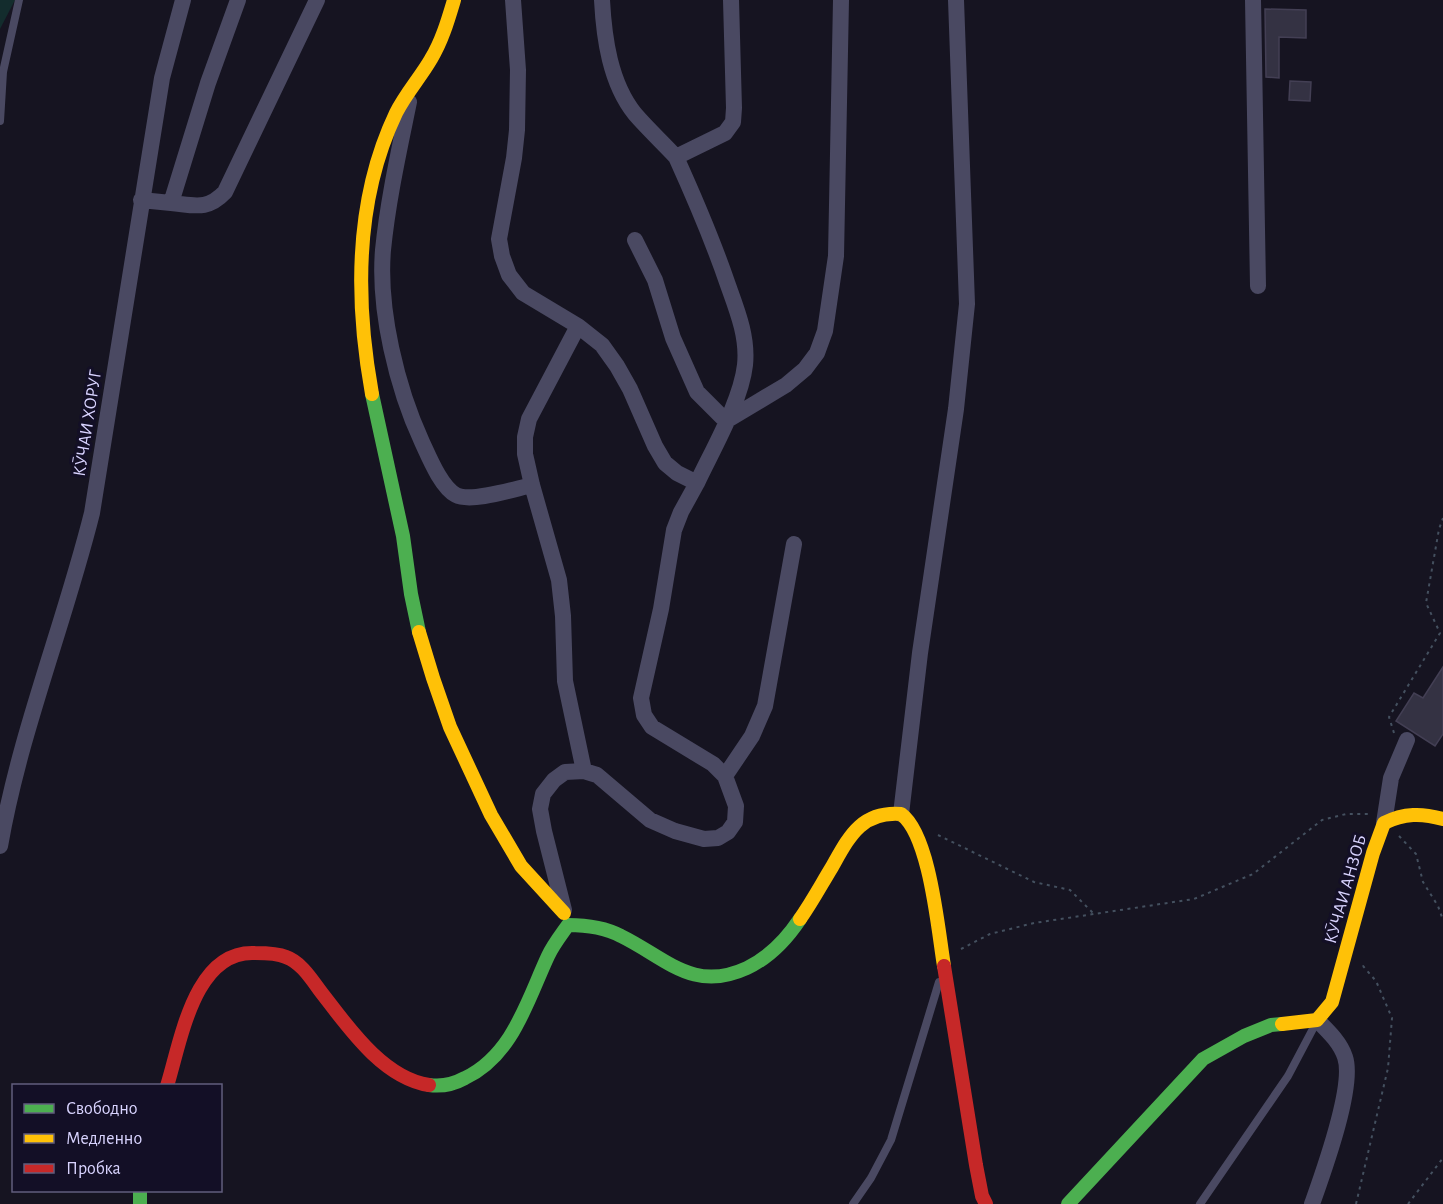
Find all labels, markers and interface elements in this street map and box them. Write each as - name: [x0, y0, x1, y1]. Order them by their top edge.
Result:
- street label: КӮЧАИ ХОРУГ: [69, 368, 105, 478]
- street label: КӮЧАИ АНЗОБ: [1320, 832, 1370, 946]
- legend: [12, 1084, 222, 1192]
- text: Свободно: [66, 1099, 138, 1118]
- text: Медленно: [66, 1130, 142, 1148]
- text: Пробка: [66, 1159, 121, 1178]

